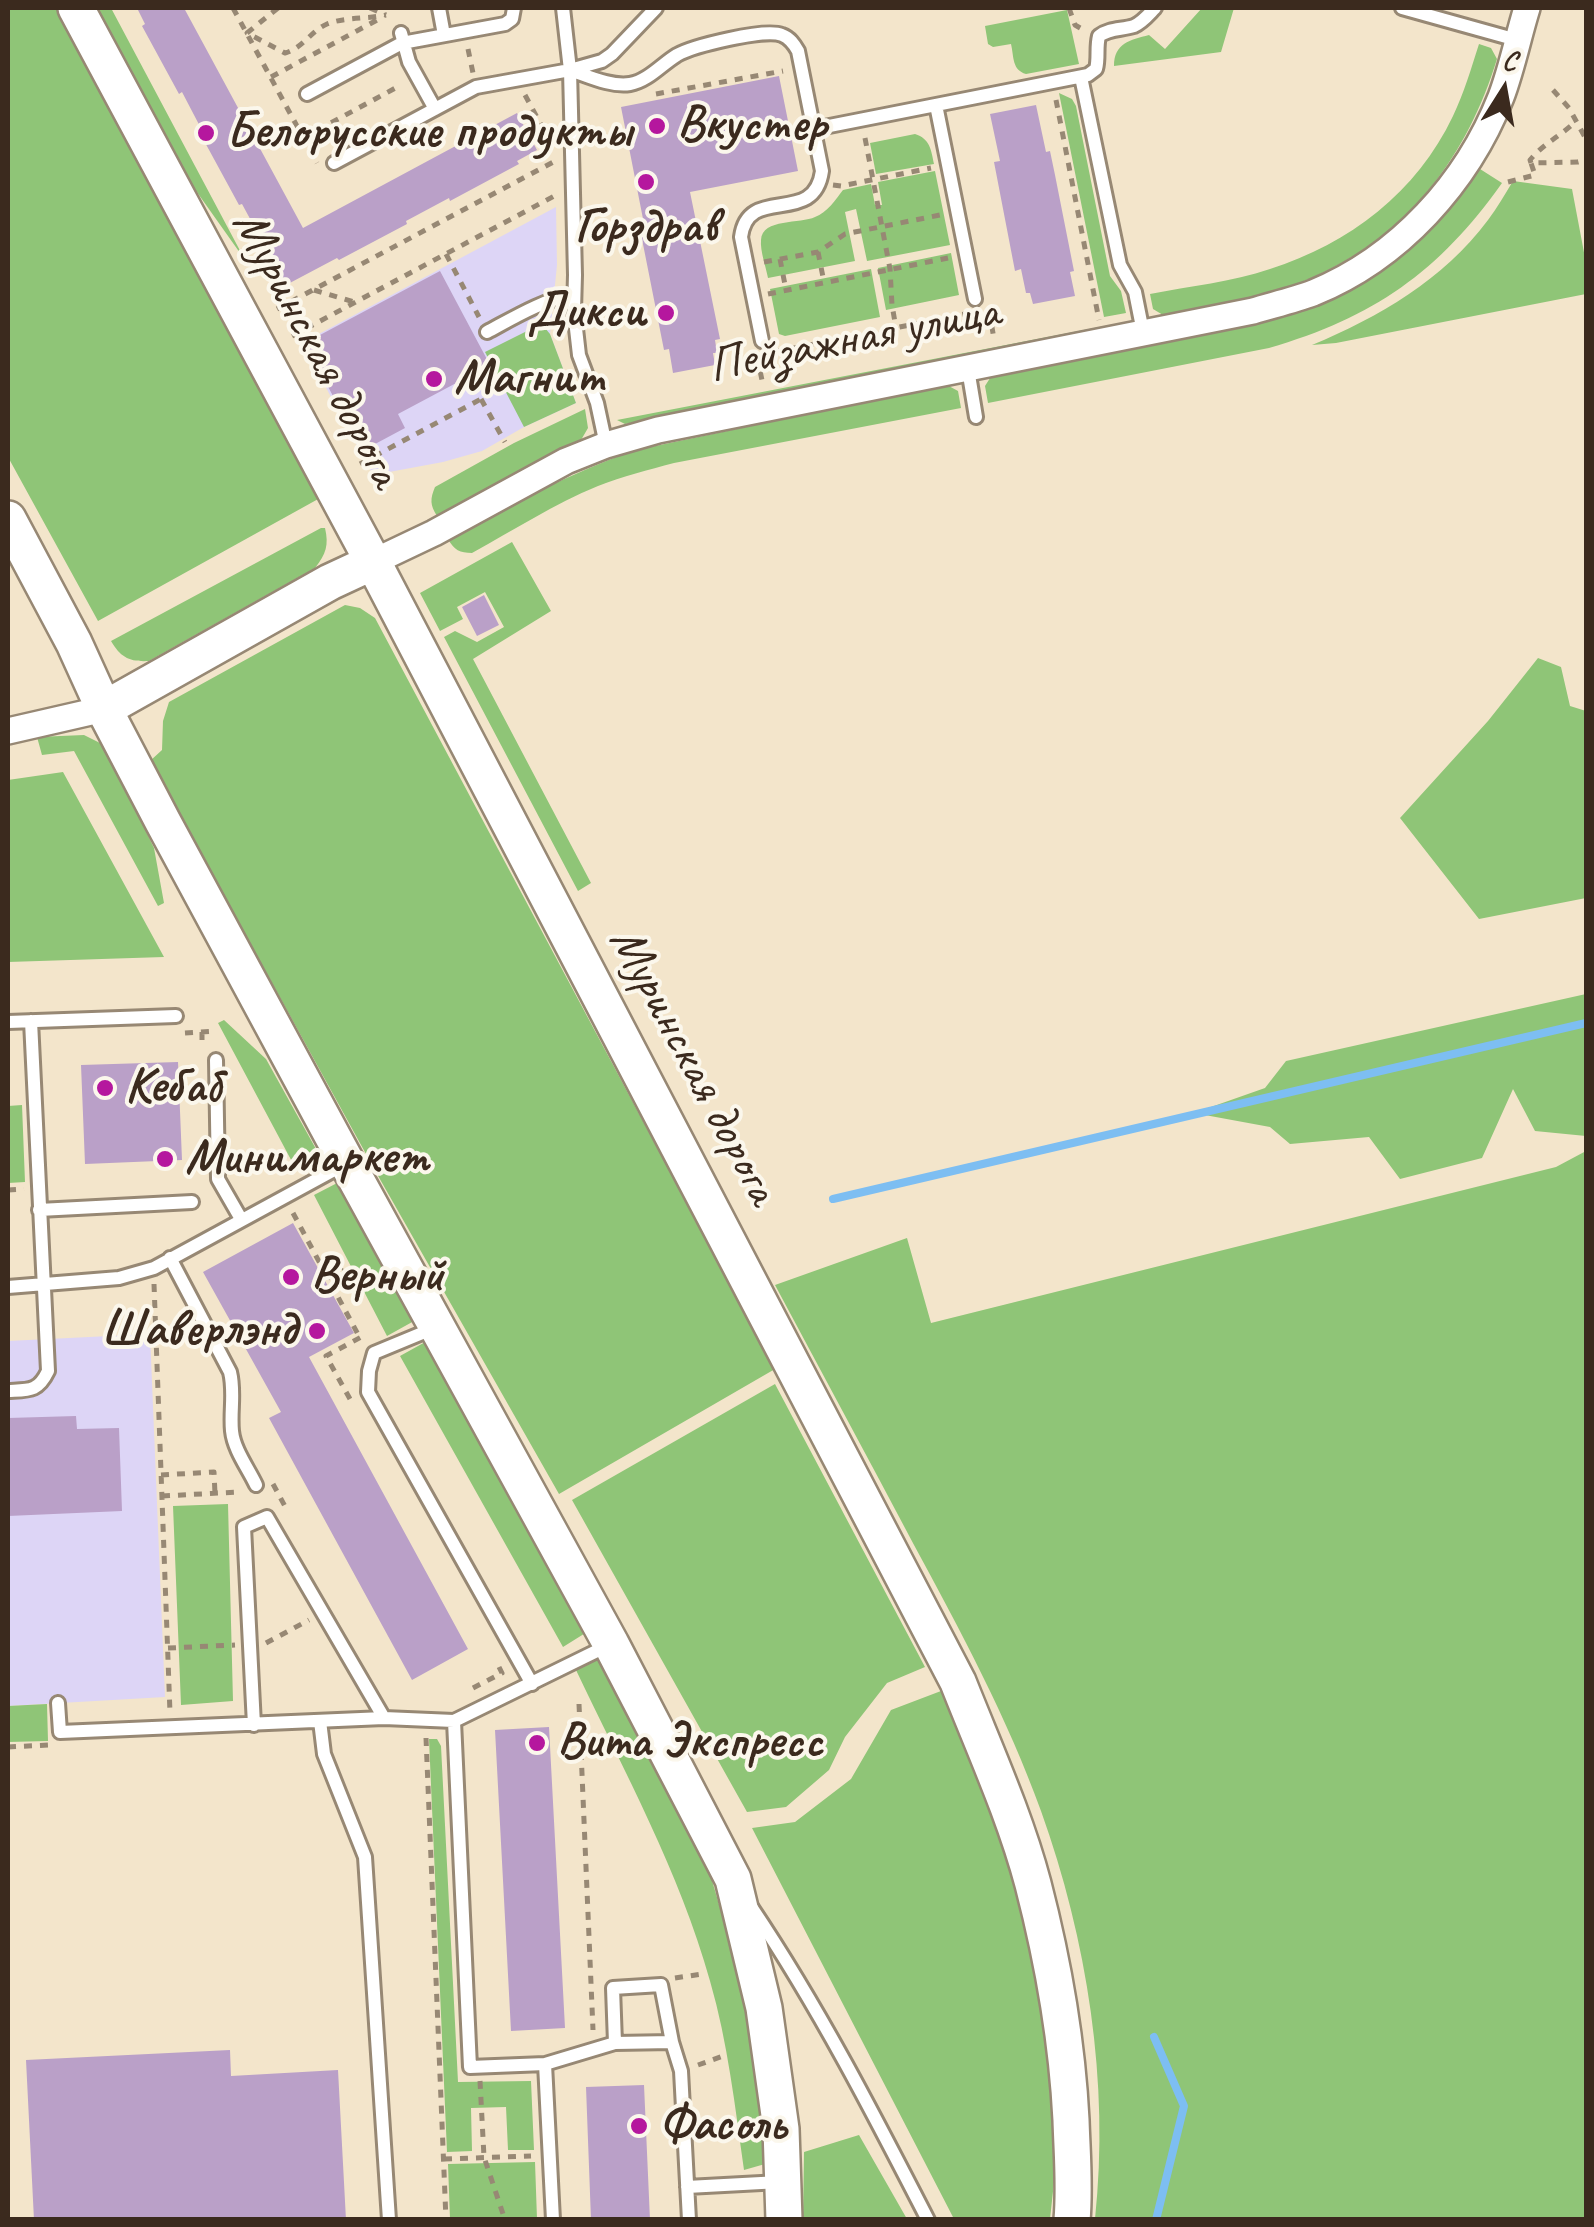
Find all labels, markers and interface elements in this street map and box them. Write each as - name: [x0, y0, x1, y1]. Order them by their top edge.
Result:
- north arrow: [1454, 40, 1554, 140]
- text: С: [1500, 42, 1520, 79]
- place label: Вкустер: [677, 96, 826, 156]
- place label: Белорусские продукты: [226, 103, 632, 163]
- marker: Вкустер: [646, 115, 668, 137]
- marker: Белорусские продукты: [195, 122, 217, 144]
- marker: Горздрав: [635, 171, 657, 193]
- place label: Горздрав: [575, 198, 717, 258]
- street label: Муринская дорога: [218, 200, 414, 498]
- street label: Пейзажная улица: [704, 282, 1004, 398]
- place label: Дикси: [527, 283, 646, 343]
- marker: Дикси: [655, 302, 677, 324]
- place label: Магнит: [454, 349, 605, 409]
- marker: Магнит: [423, 368, 445, 390]
- street label: Муринская дорога: [595, 917, 791, 1215]
- place label: Кебаб: [125, 1058, 221, 1118]
- marker: Кебаб: [94, 1077, 116, 1099]
- place label: Минимаркет: [185, 1129, 429, 1189]
- marker: Минимаркет: [154, 1148, 176, 1170]
- place label: Верный: [311, 1247, 444, 1307]
- marker: Верный: [280, 1266, 302, 1288]
- place label: Шаверлэнд: [101, 1301, 297, 1361]
- marker: Шаверлэнд: [306, 1320, 328, 1342]
- place label: Вита Экспресс: [557, 1713, 823, 1773]
- marker: Вита Экспресс: [526, 1732, 548, 1754]
- place label: Фасоль: [659, 2096, 786, 2156]
- marker: Фасоль: [628, 2115, 650, 2137]

